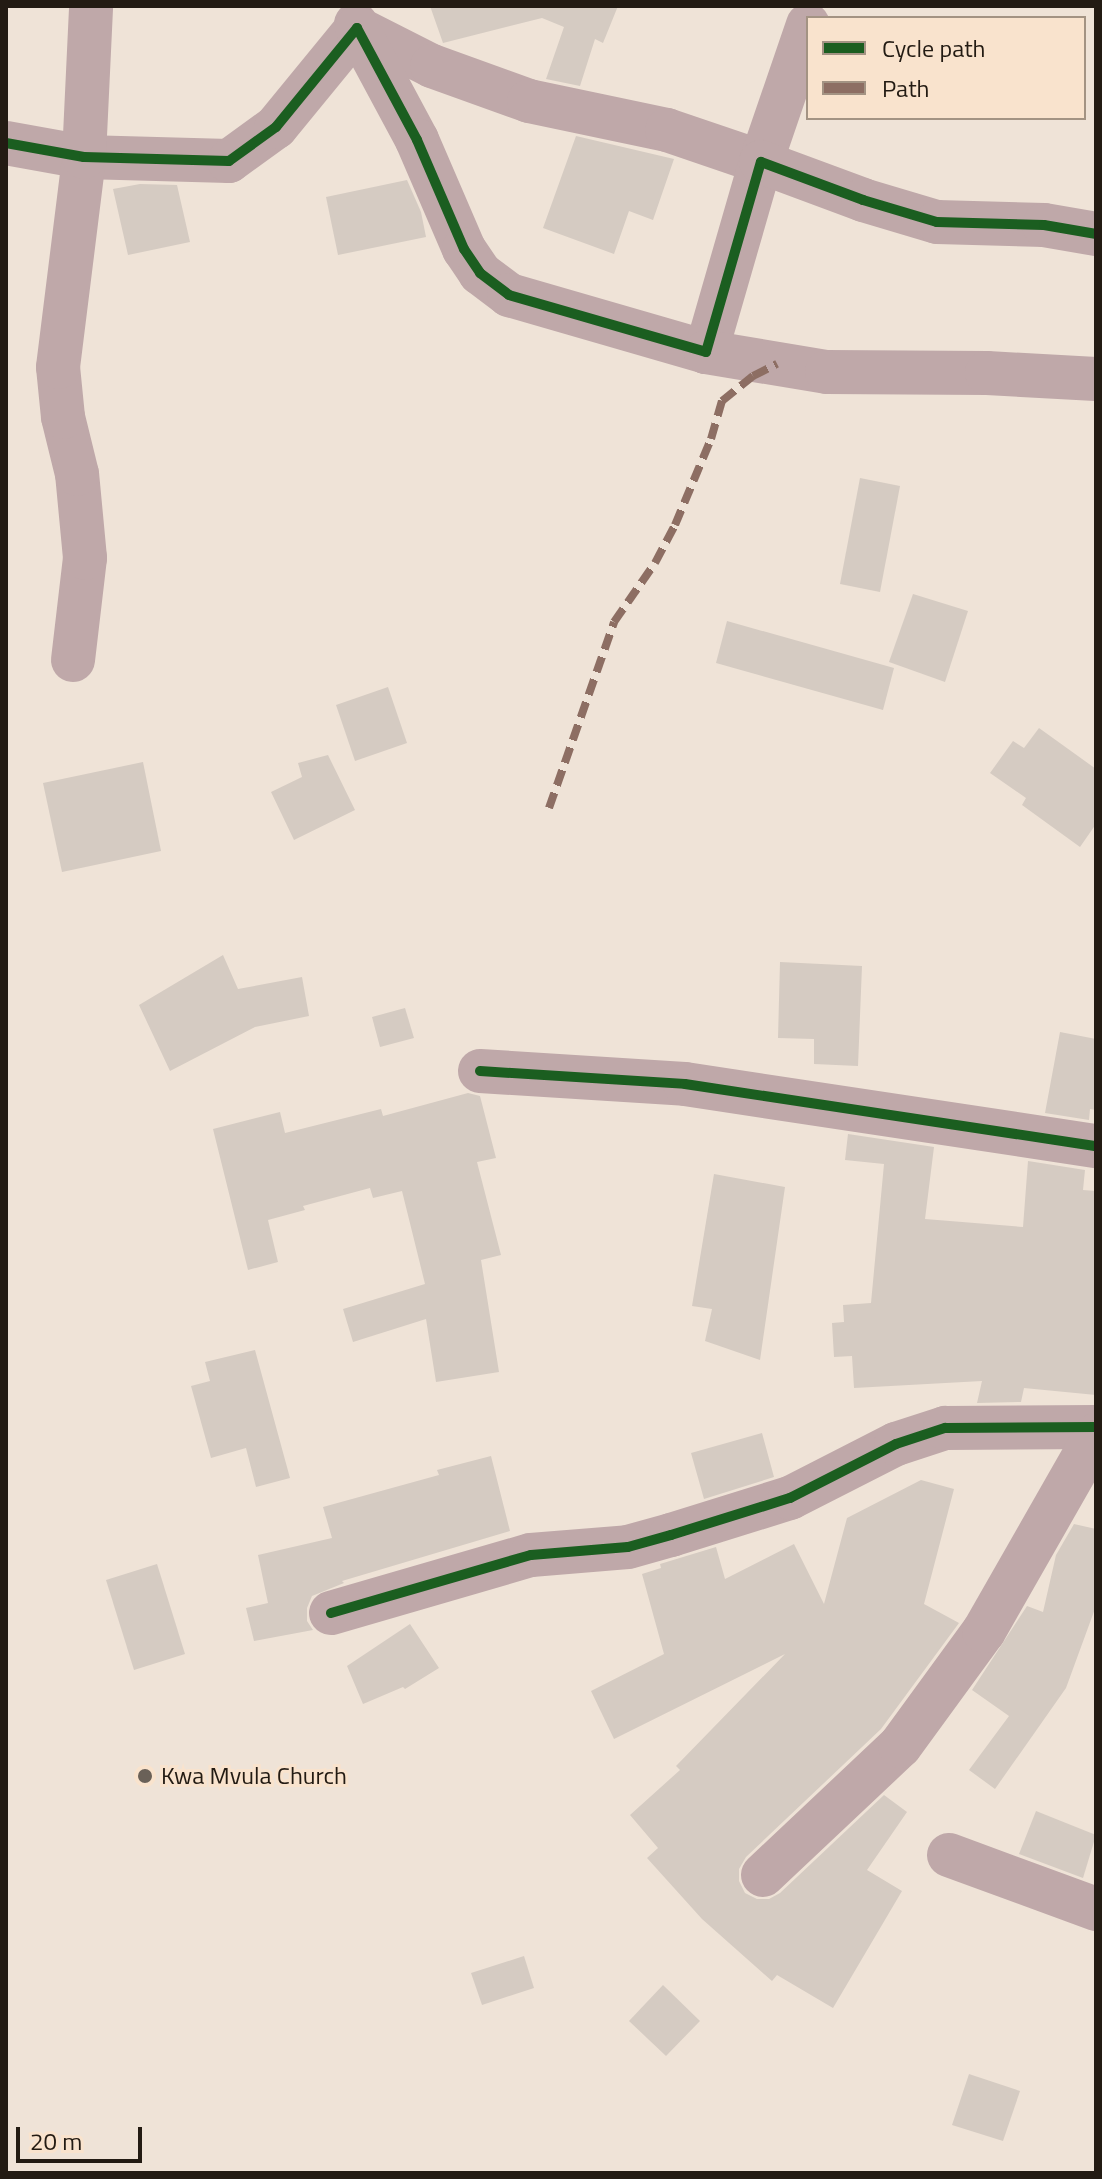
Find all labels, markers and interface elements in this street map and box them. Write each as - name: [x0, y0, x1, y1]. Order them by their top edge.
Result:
- legend: [806, 16, 1086, 120]
- text: Cycle path: [882, 30, 985, 66]
- text: Path: [882, 70, 929, 106]
- place label: Kwa Mvula Church: [161, 1762, 347, 1790]
- marker: Kwa Mvula Church: [136, 1767, 154, 1785]
- scale bar: [20, 2111, 146, 2161]
- text: 20 m: [30, 2123, 82, 2159]

